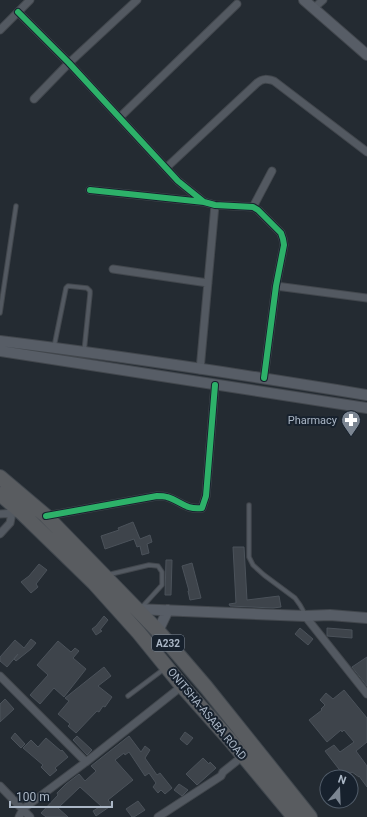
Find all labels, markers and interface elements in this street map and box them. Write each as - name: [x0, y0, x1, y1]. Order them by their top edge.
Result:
- pharmacy icon: Pharmacy: [340, 409, 362, 437]
- place label: Pharmacy: [288, 414, 338, 427]
- road number: A232: [152, 635, 184, 651]
- street label: ONITSHA-ASABA ROAD: [165, 666, 249, 762]
- north arrow: [319, 769, 359, 809]
- text: N: [336, 773, 348, 788]
- scale bar: [10, 783, 112, 809]
- text: 100 m: [16, 790, 50, 804]

